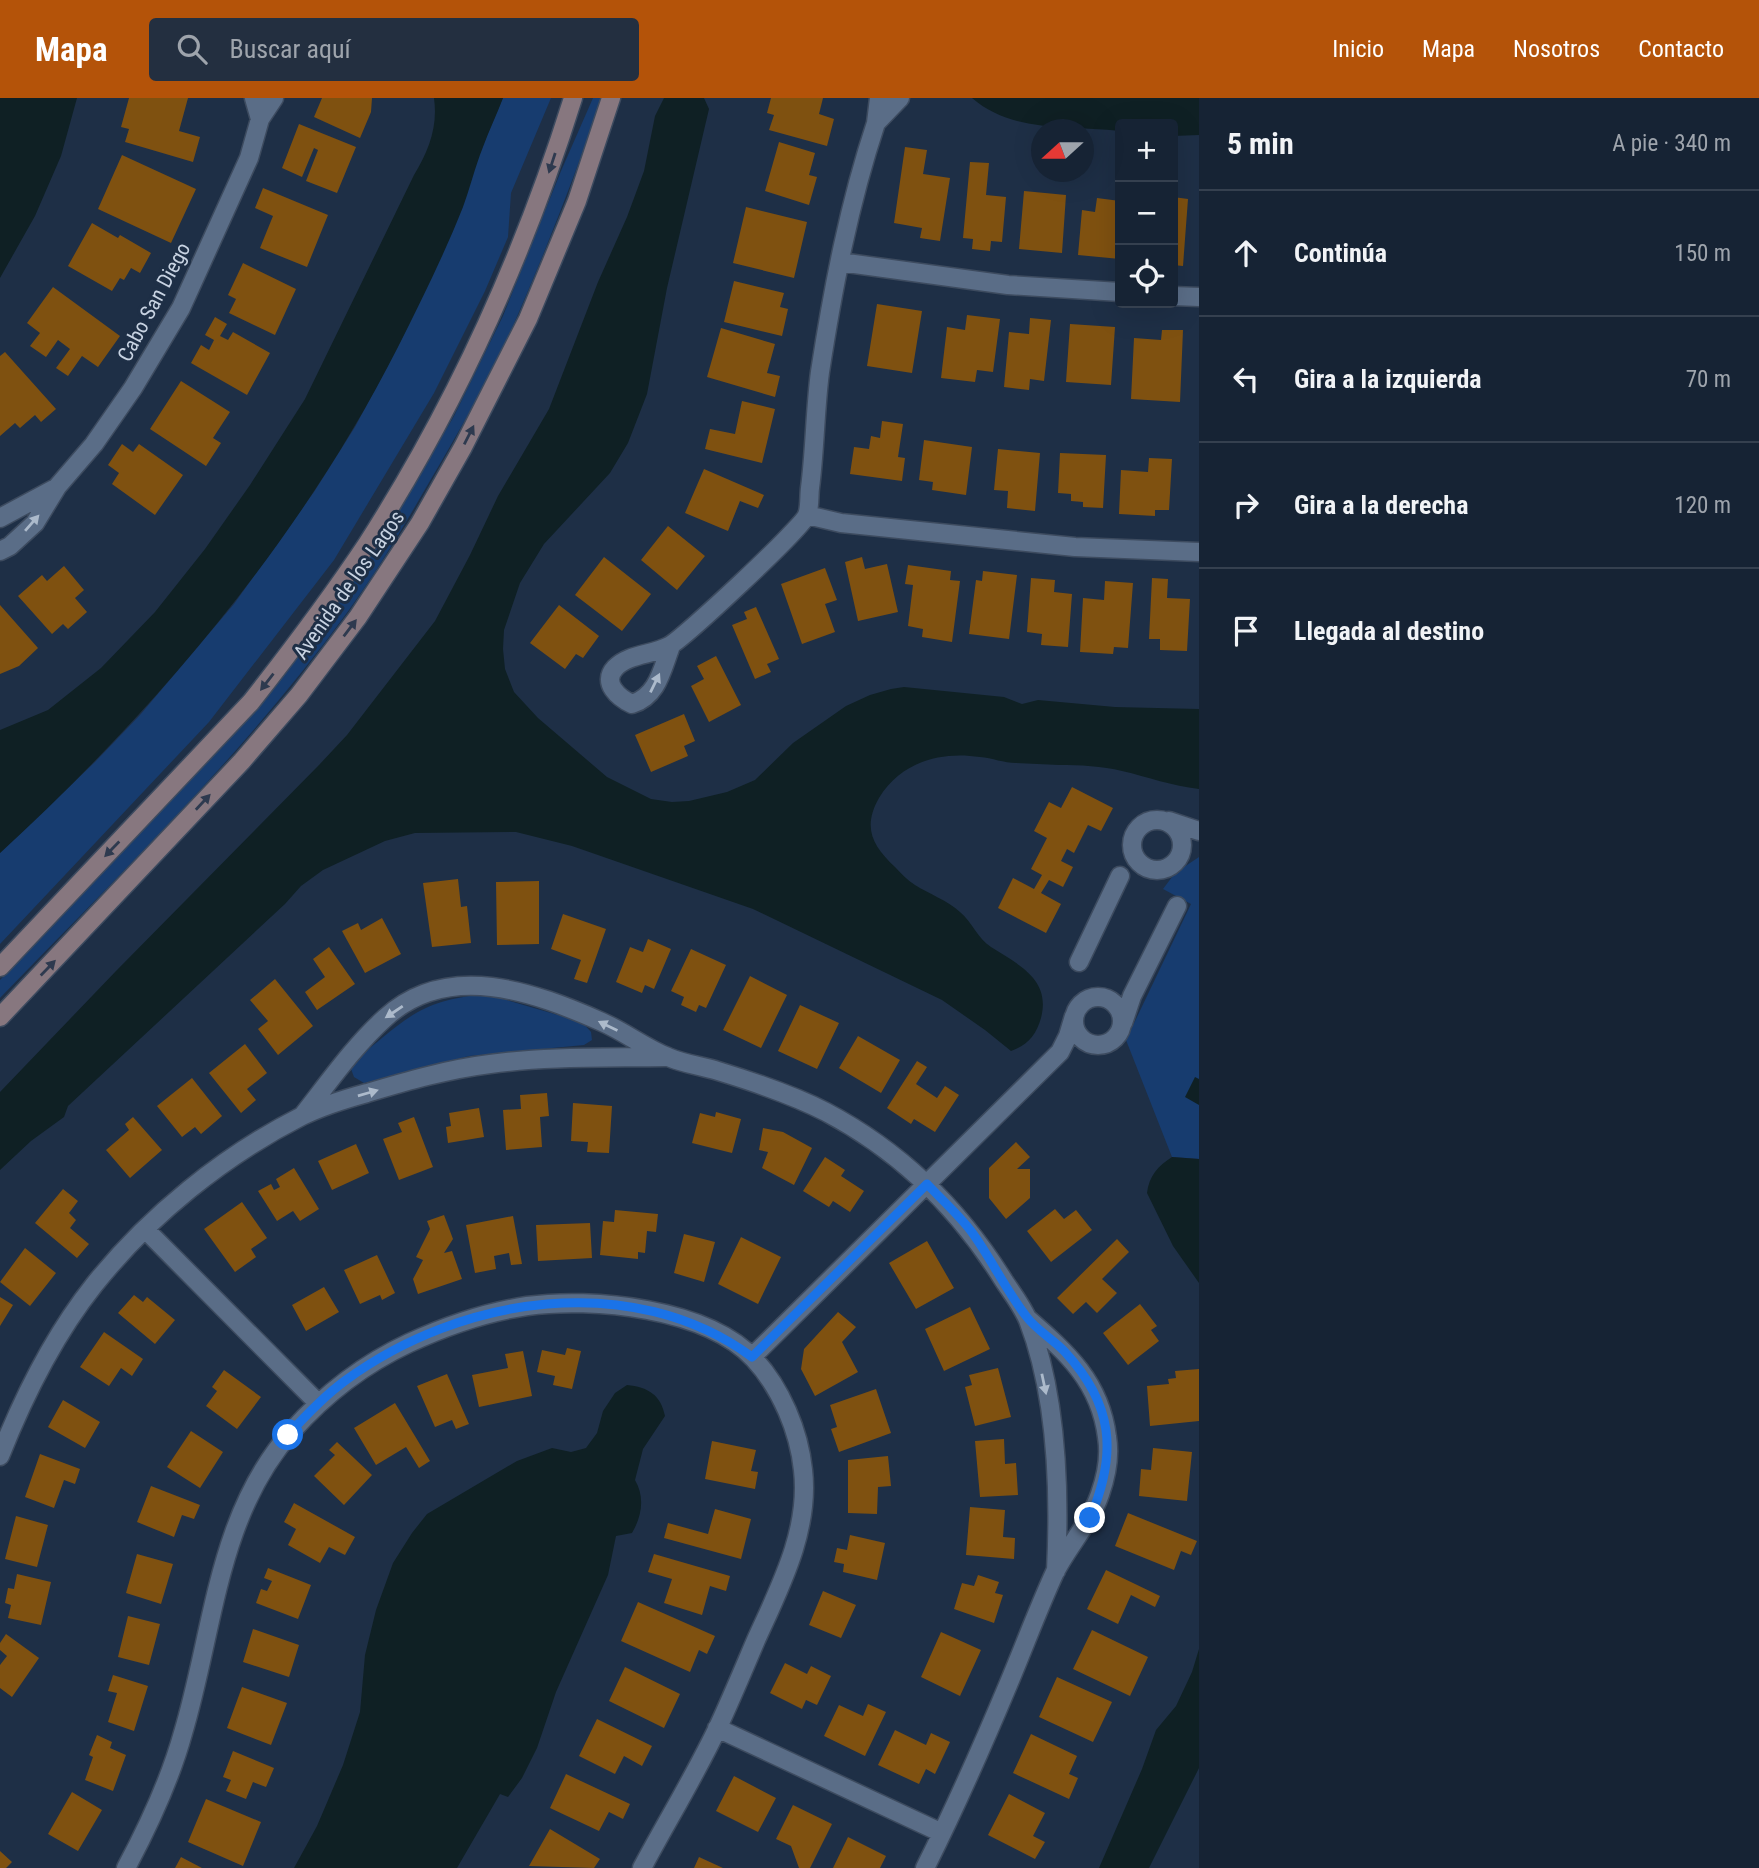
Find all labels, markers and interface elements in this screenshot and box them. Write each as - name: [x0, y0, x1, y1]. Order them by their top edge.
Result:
- search box: [149, 18, 639, 81]
- text: Mapa: [35, 30, 107, 69]
- icon: search: [173, 30, 211, 68]
- text: Buscar aquí: [229, 34, 351, 64]
- text: Inicio: [1332, 35, 1384, 63]
- text: Mapa: [1422, 35, 1475, 63]
- text: Nosotros: [1513, 35, 1600, 63]
- text: Contacto: [1638, 35, 1724, 63]
- north arrow: [1031, 119, 1094, 182]
- map controls: [1115, 119, 1178, 308]
- button: +: [1115, 119, 1178, 182]
- text: 5 min: [1227, 126, 1294, 161]
- text: A pie · 340 m: [1612, 130, 1731, 157]
- one-way arrow: [546, 153, 557, 174]
- button: −: [1115, 182, 1178, 245]
- icon: ahead: [1227, 234, 1265, 272]
- street label: Cabo San Diego: [113, 238, 195, 366]
- text: Continúa: [1294, 238, 1387, 268]
- text: 150 m: [1674, 240, 1731, 267]
- button: locate: [1115, 245, 1178, 308]
- icon: left: [1227, 360, 1265, 398]
- text: Gira a la izquierda: [1294, 364, 1482, 394]
- text: 70 m: [1686, 366, 1731, 393]
- one-way arrow: [464, 425, 475, 445]
- icon: right: [1227, 486, 1265, 524]
- text: Gira a la derecha: [1294, 490, 1468, 520]
- text: 120 m: [1674, 492, 1731, 519]
- street label: Avenida de los Lagos: [289, 506, 409, 664]
- one-way arrow: [24, 514, 40, 532]
- icon: arrive: [1227, 612, 1265, 650]
- text: Llegada al destino: [1294, 616, 1484, 646]
- one-way arrow: [342, 619, 356, 637]
- one-way arrow: [259, 672, 274, 690]
- one-way arrow: [650, 673, 661, 693]
- one-way arrow: [195, 794, 211, 811]
- one-way arrow: [105, 840, 121, 857]
- one-way arrow: [39, 959, 56, 976]
- one-way arrow: [385, 1005, 403, 1019]
- one-way arrow: [598, 1020, 618, 1031]
- one-way arrow: [358, 1087, 379, 1097]
- one-way arrow: [1039, 1373, 1050, 1395]
- route start: [272, 1419, 303, 1450]
- route end: [1074, 1502, 1105, 1533]

